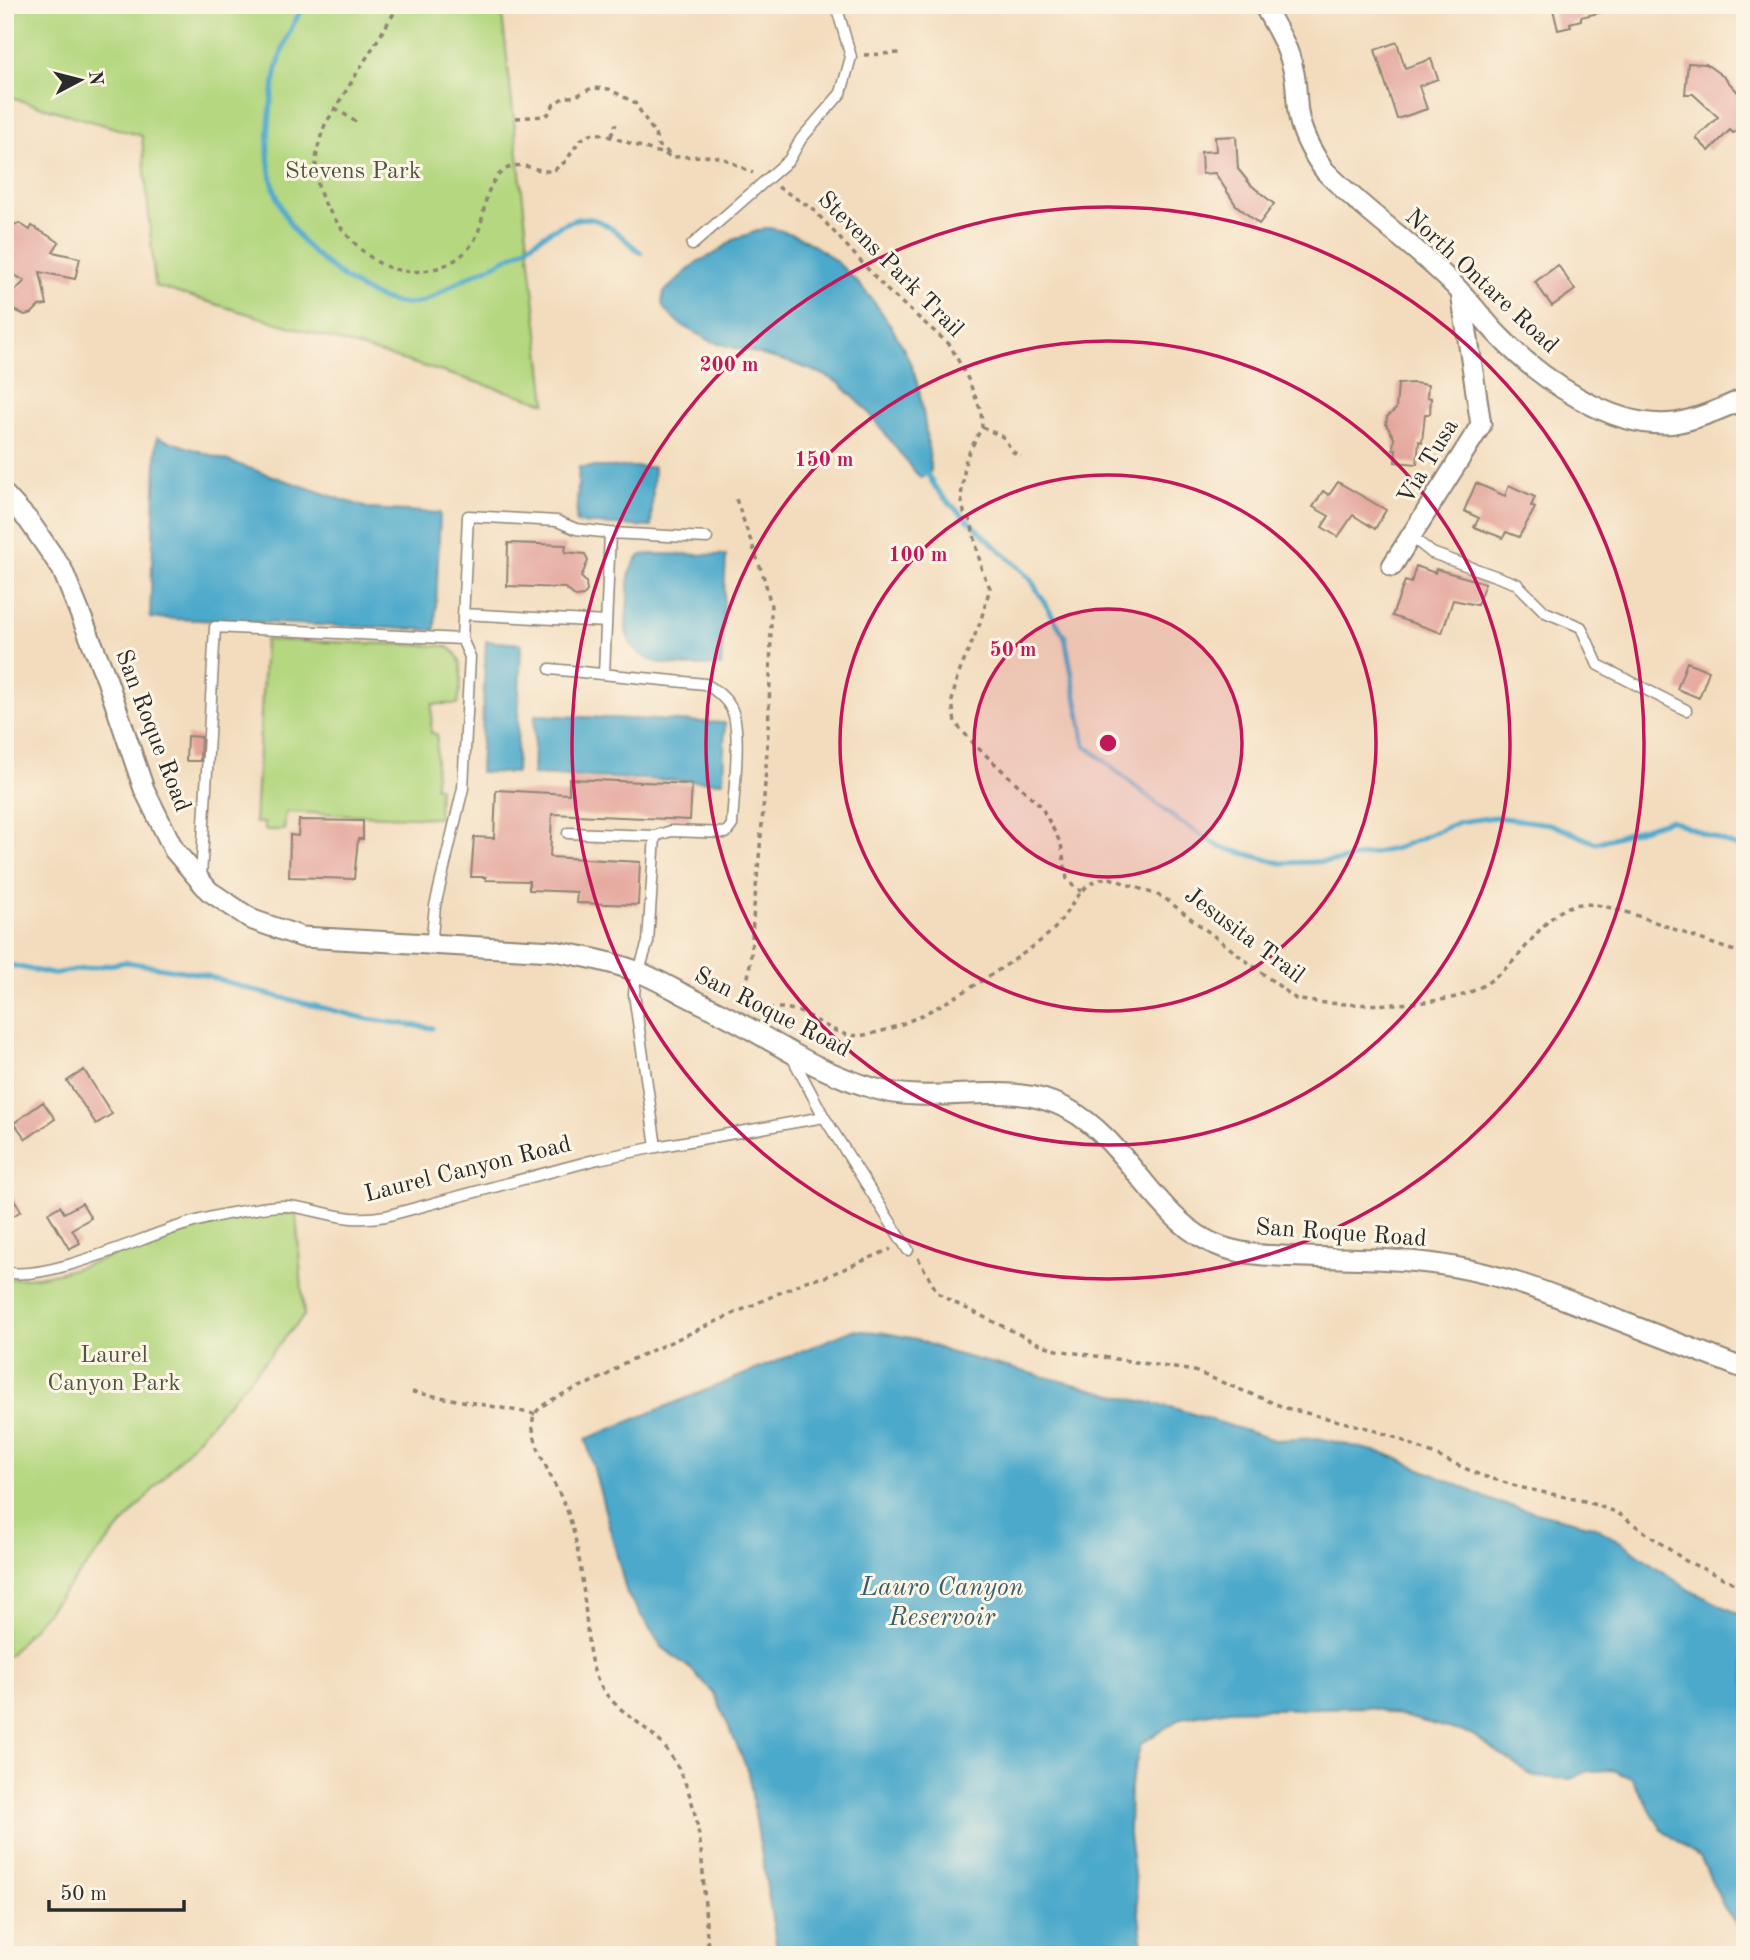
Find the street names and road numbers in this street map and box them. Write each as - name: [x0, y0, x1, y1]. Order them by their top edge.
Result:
- street label: Stevens Park Trail: [813, 188, 967, 342]
- street label: North Ontare Road: [1400, 205, 1562, 359]
- street label: Via Tusa: [1394, 415, 1464, 509]
- street label: San Roque Road: [110, 647, 194, 815]
- street label: Jesusita Trail: [1180, 883, 1308, 989]
- street label: San Roque Road: [690, 963, 854, 1063]
- street label: Laurel Canyon Road: [362, 1133, 574, 1207]
- street label: San Roque Road: [1255, 1216, 1427, 1252]

